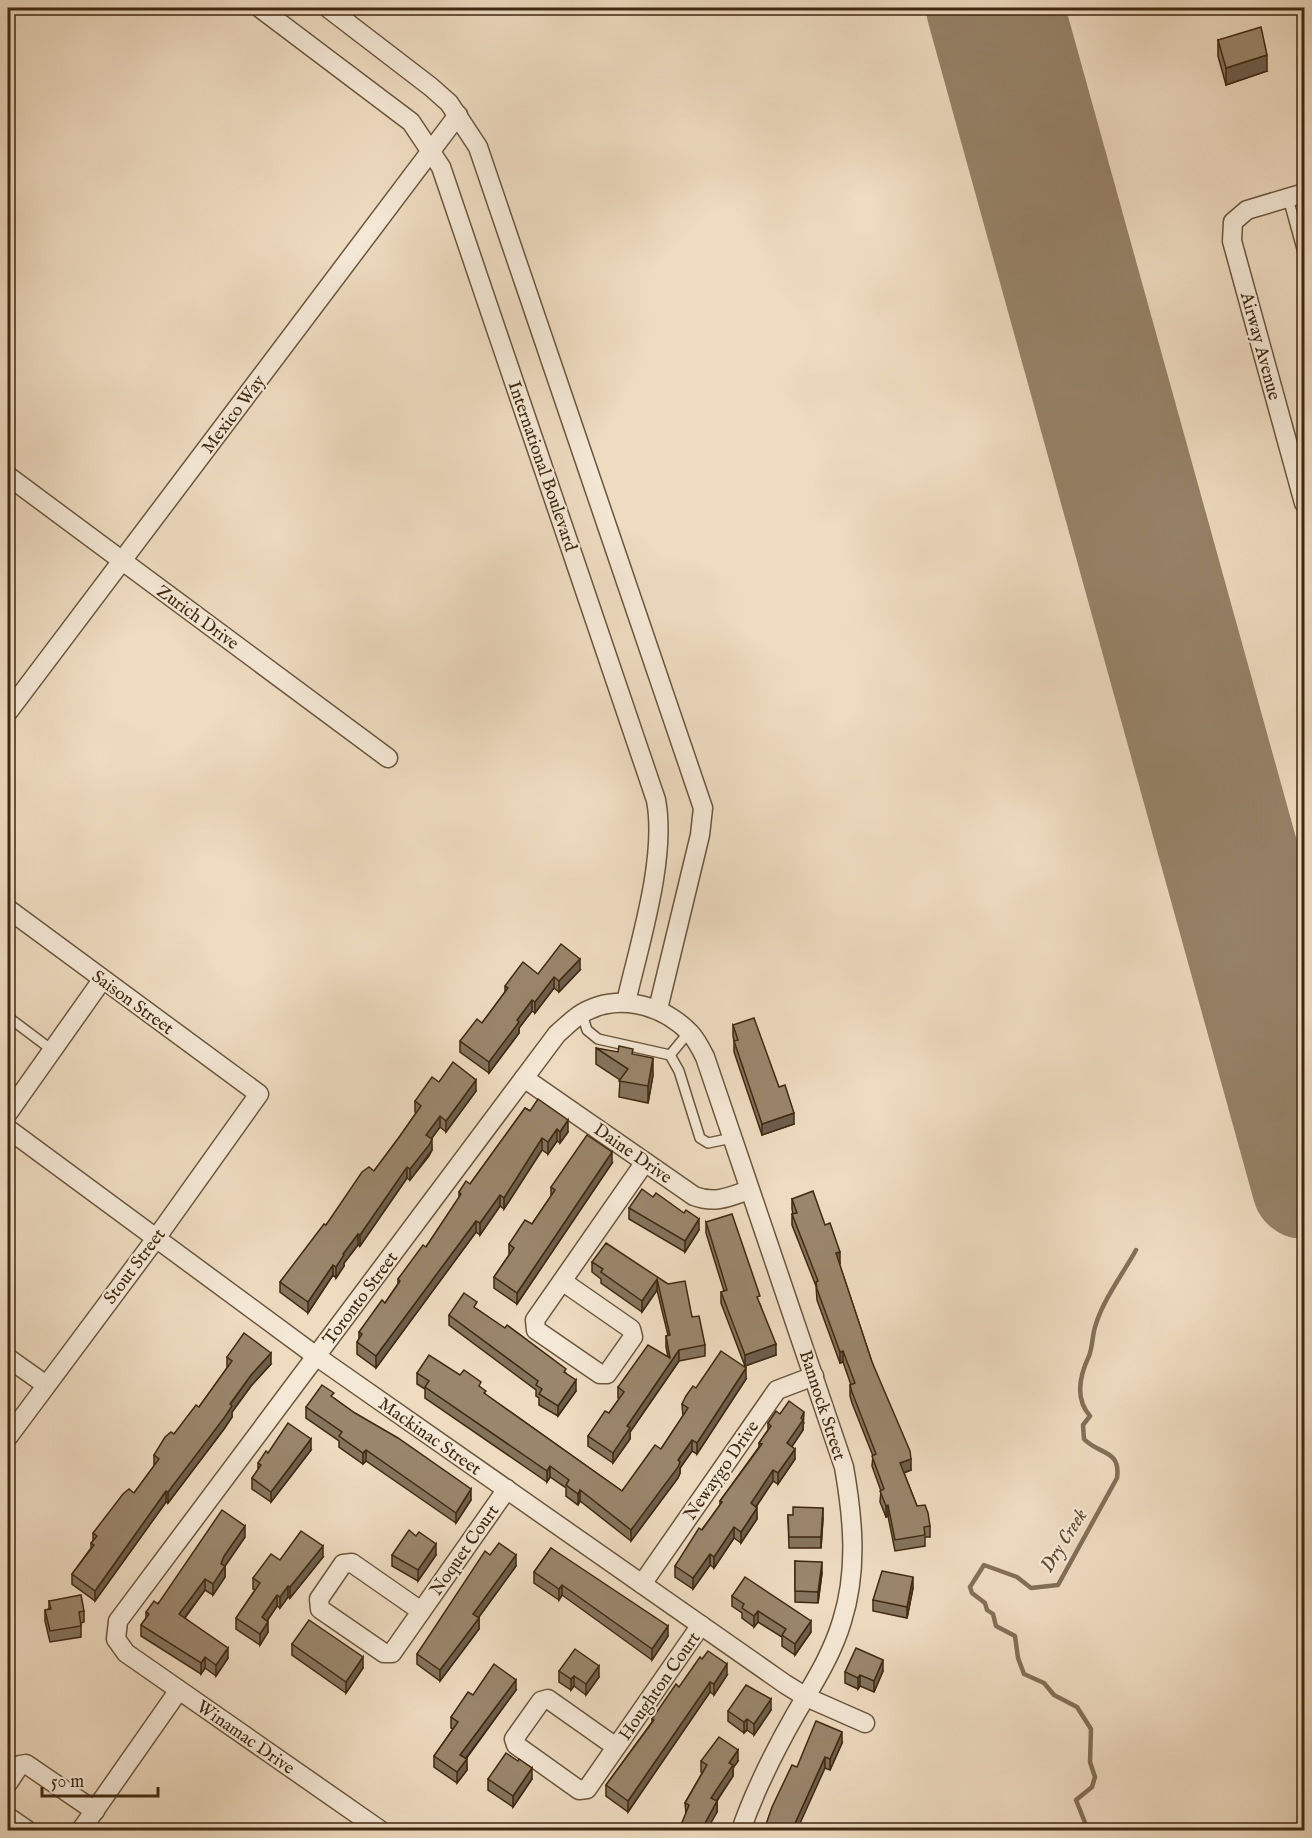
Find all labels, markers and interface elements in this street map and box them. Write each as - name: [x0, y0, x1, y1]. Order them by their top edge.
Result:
- street label: Airway Avenue: [1234, 289, 1285, 403]
- street label: Mexico Way: [197, 371, 271, 459]
- street label: International Boulevard: [502, 378, 582, 555]
- street label: Zurich Drive: [151, 581, 243, 656]
- street label: Saison Street: [87, 966, 178, 1041]
- street label: Daine Drive: [588, 1119, 676, 1190]
- street label: Stout Street: [99, 1224, 171, 1309]
- street label: Toronto Street: [318, 1247, 404, 1350]
- street label: Bannock Street: [793, 1347, 850, 1464]
- street label: Mackinac Street: [373, 1393, 485, 1481]
- street label: Newaygo Drive: [679, 1417, 765, 1525]
- street label: Noquet Court: [425, 1501, 505, 1601]
- water label: Dry Creek: [1035, 1504, 1094, 1577]
- street label: Houghton Court: [614, 1628, 706, 1746]
- street label: Winamac Drive: [192, 1696, 299, 1781]
- scale bar: [42, 1760, 158, 1798]
- text: 50 m: [51, 1771, 84, 1794]

